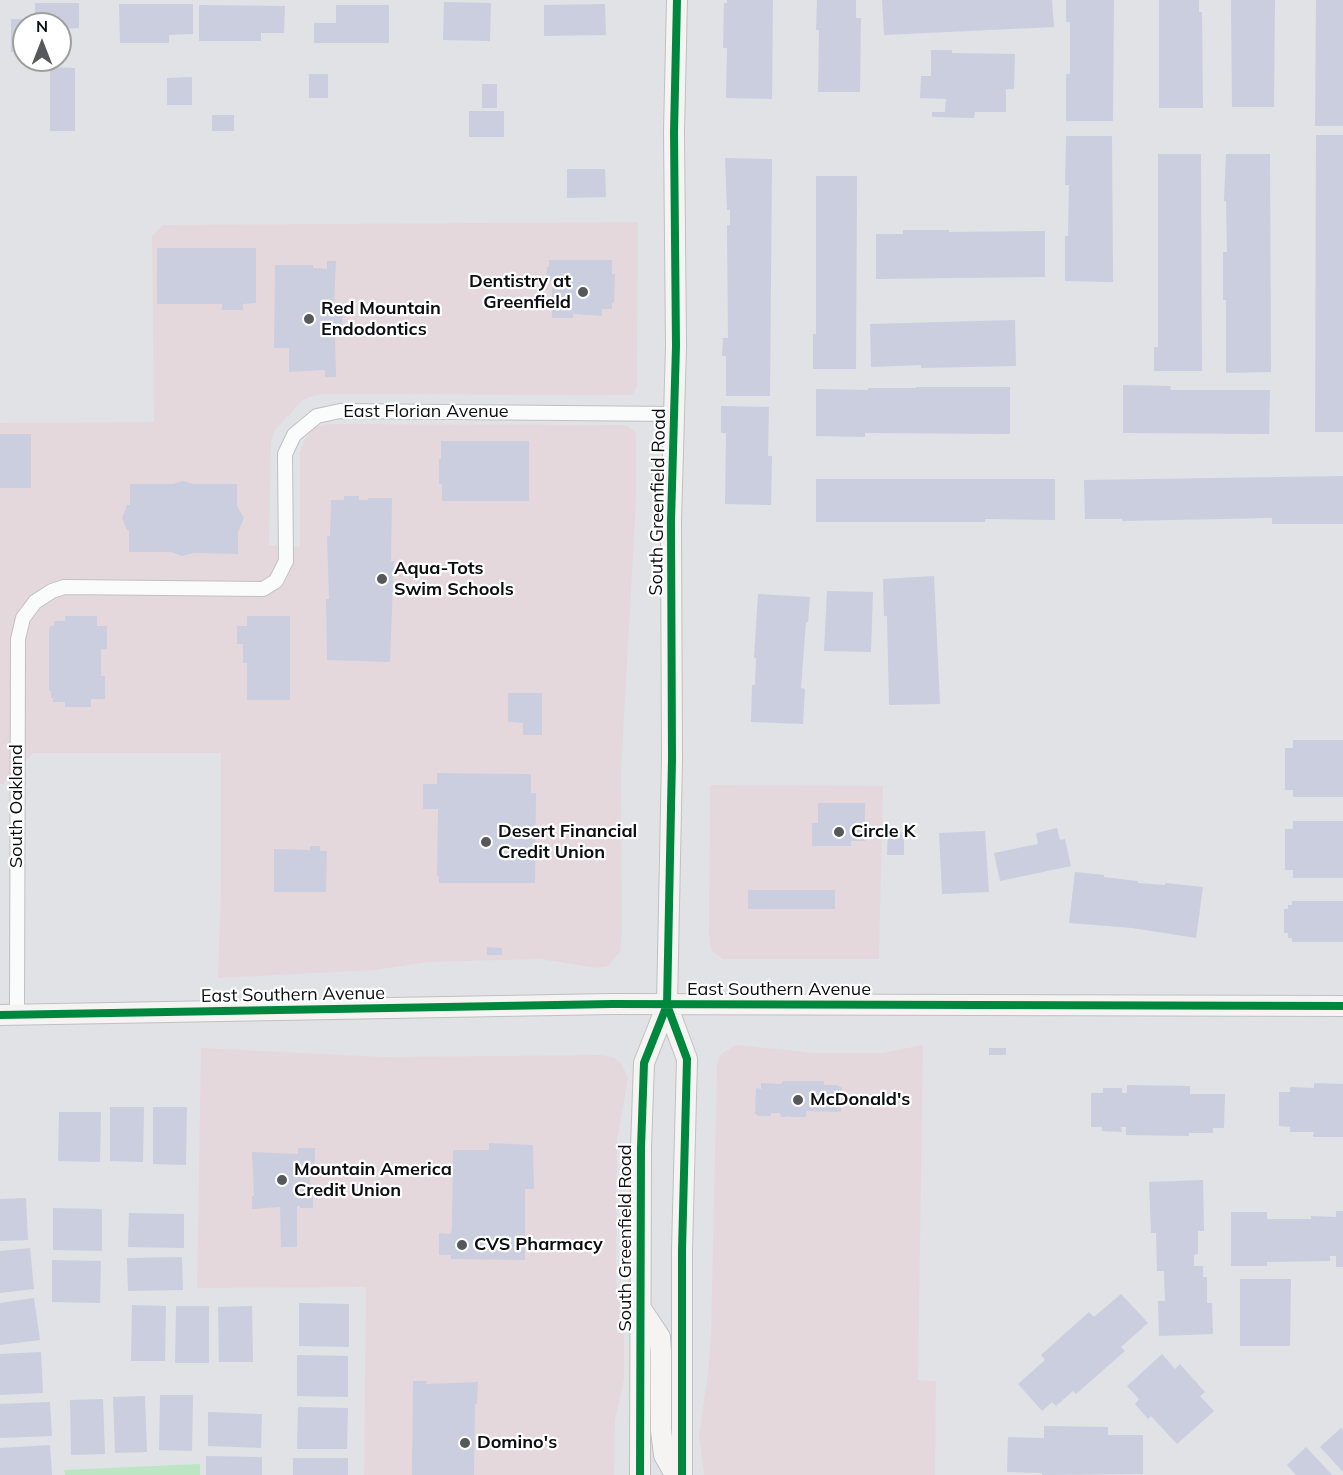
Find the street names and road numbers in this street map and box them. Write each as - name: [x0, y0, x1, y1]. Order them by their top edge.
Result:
- street label: East Florian Avenue: [343, 401, 509, 423]
- street label: South Greenfield Road: [646, 408, 670, 596]
- street label: South Oakland: [6, 744, 28, 868]
- street label: East Southern Avenue: [687, 979, 871, 1001]
- street label: East Southern Avenue: [201, 983, 385, 1007]
- street label: South Greenfield Road: [615, 1144, 637, 1332]

